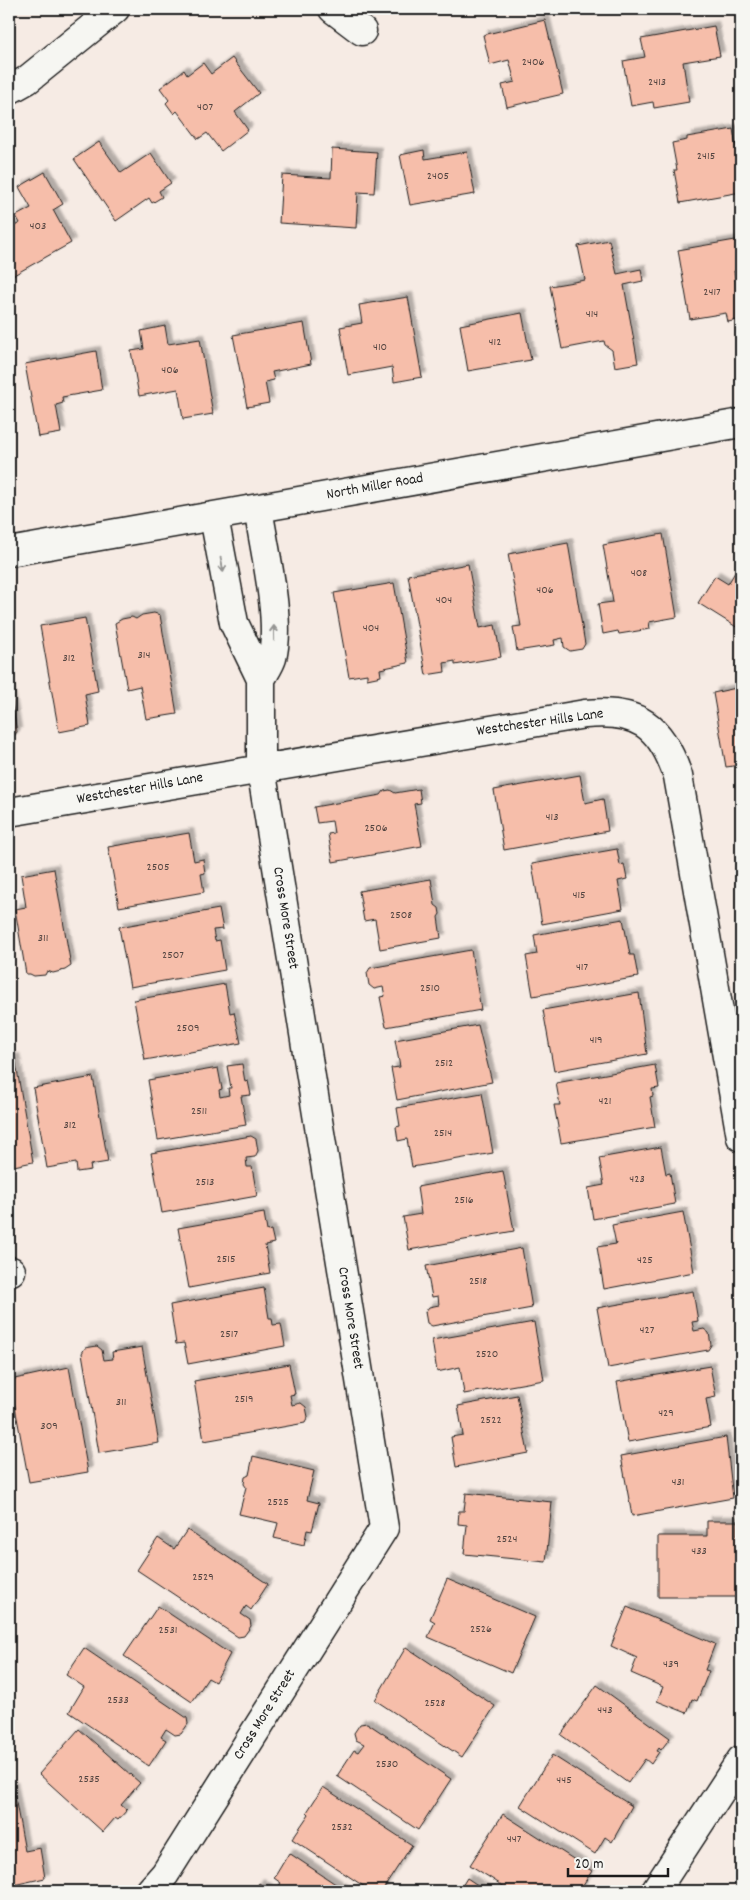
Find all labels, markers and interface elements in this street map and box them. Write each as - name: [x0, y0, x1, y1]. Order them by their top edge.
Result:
- house number: 2406: [522, 54, 544, 71]
- house number: 2413: [648, 74, 666, 91]
- house number: 407: [197, 99, 213, 116]
- house number: 2415: [697, 148, 715, 165]
- house number: 2405: [427, 168, 449, 185]
- house number: 403: [30, 218, 46, 235]
- house number: 2417: [703, 284, 721, 301]
- house number: 414: [586, 306, 598, 323]
- house number: 412: [489, 334, 501, 351]
- house number: 410: [373, 339, 387, 356]
- house number: 406: [161, 362, 179, 379]
- street label: North Miller Road: [325, 468, 425, 506]
- one-way arrow: [218, 557, 227, 573]
- house number: 408: [631, 565, 647, 582]
- house number: 406: [536, 582, 554, 599]
- house number: 404: [436, 592, 452, 609]
- house number: 404: [363, 620, 379, 637]
- one-way arrow: [269, 625, 278, 641]
- house number: 314: [138, 647, 150, 664]
- house number: 312: [62, 650, 76, 667]
- street label: Westchester Hills Lane: [475, 703, 605, 743]
- street label: Westchester Hills Lane: [75, 767, 205, 811]
- house number: 413: [546, 809, 558, 826]
- house number: 2506: [364, 820, 388, 837]
- house number: 2505: [147, 859, 169, 876]
- street label: Cross More Street: [266, 865, 304, 971]
- house number: 415: [572, 887, 586, 904]
- house number: 2508: [390, 907, 412, 924]
- house number: 311: [38, 930, 48, 947]
- house number: 2507: [162, 947, 184, 964]
- house number: 417: [576, 959, 588, 976]
- house number: 2510: [420, 980, 440, 997]
- house number: 2509: [177, 1020, 199, 1037]
- house number: 419: [589, 1032, 603, 1049]
- house number: 2512: [435, 1055, 453, 1072]
- house number: 421: [599, 1093, 611, 1110]
- house number: 2511: [191, 1103, 207, 1120]
- house number: 312: [63, 1117, 77, 1134]
- house number: 2514: [434, 1125, 452, 1142]
- house number: 423: [629, 1171, 645, 1188]
- house number: 2513: [196, 1174, 214, 1191]
- house number: 2516: [454, 1192, 474, 1209]
- house number: 2515: [217, 1251, 235, 1268]
- house number: 425: [637, 1252, 653, 1269]
- street label: Cross More Street: [331, 1265, 369, 1371]
- house number: 2518: [469, 1273, 487, 1290]
- house number: 427: [640, 1322, 655, 1339]
- house number: 2517: [220, 1326, 238, 1343]
- house number: 2520: [476, 1346, 498, 1363]
- house number: 2519: [235, 1391, 253, 1408]
- house number: 311: [116, 1394, 126, 1411]
- house number: 429: [658, 1405, 674, 1422]
- house number: 2522: [480, 1412, 502, 1429]
- house number: 309: [40, 1418, 58, 1435]
- house number: 431: [672, 1474, 684, 1491]
- house number: 2525: [267, 1494, 289, 1511]
- house number: 2524: [496, 1531, 518, 1548]
- house number: 433: [691, 1543, 707, 1560]
- house number: 2529: [192, 1569, 214, 1586]
- house number: 2526: [470, 1621, 492, 1638]
- house number: 2531: [159, 1622, 177, 1639]
- house number: 439: [663, 1656, 679, 1673]
- street label: Cross More Street: [228, 1665, 302, 1765]
- house number: 2533: [107, 1692, 129, 1709]
- house number: 2528: [425, 1695, 446, 1712]
- house number: 443: [597, 1702, 613, 1719]
- house number: 2530: [376, 1756, 398, 1773]
- house number: 2535: [78, 1771, 100, 1788]
- house number: 445: [556, 1772, 572, 1789]
- house number: 2532: [331, 1819, 353, 1836]
- house number: 447: [507, 1831, 522, 1848]
- scale bar: [568, 1845, 668, 1877]
- text: 20 m: [575, 1854, 603, 1876]

